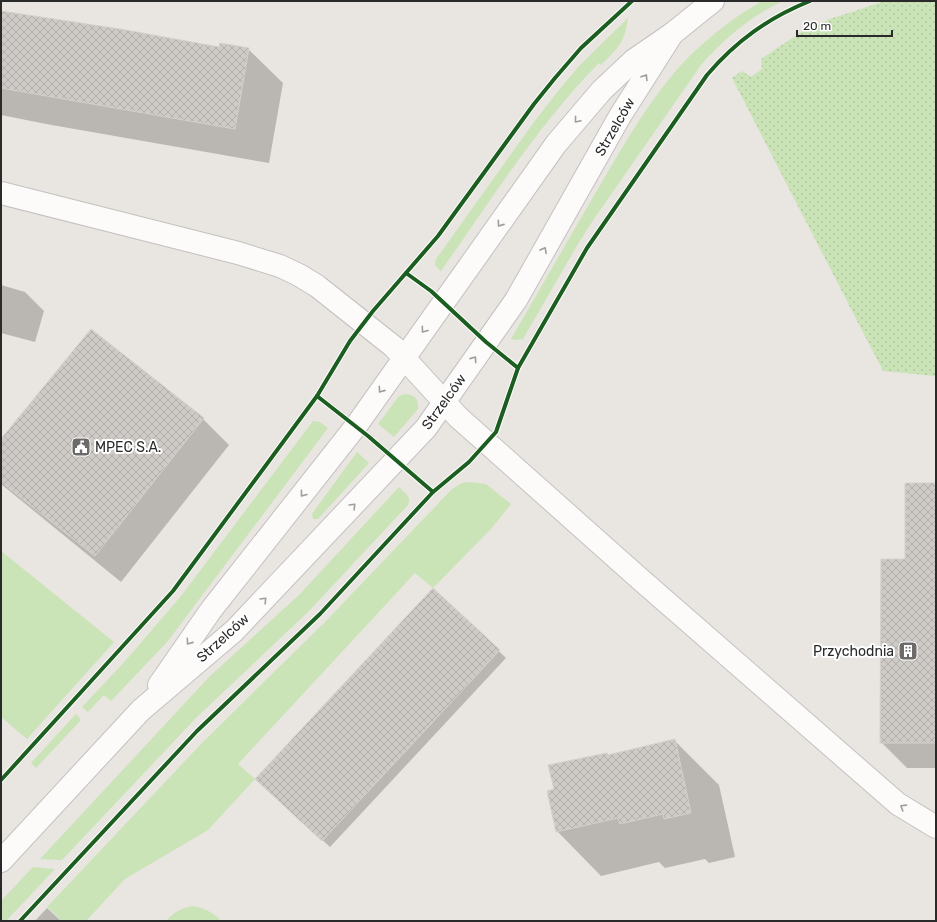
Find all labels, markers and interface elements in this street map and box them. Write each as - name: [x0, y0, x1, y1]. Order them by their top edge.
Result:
- scale bar: [797, 12, 892, 38]
- text: 20 m: [803, 19, 831, 33]
- one-way arrow: [640, 74, 647, 81]
- street label: Strzelców: [591, 95, 639, 159]
- one-way arrow: [574, 115, 581, 122]
- one-way arrow: [498, 220, 505, 227]
- one-way arrow: [540, 247, 547, 254]
- one-way arrow: [421, 326, 429, 333]
- one-way arrow: [469, 356, 477, 363]
- street label: Strzelców: [418, 371, 470, 433]
- one-way arrow: [378, 386, 386, 393]
- public building icon: MPEC S.A.: [70, 436, 92, 458]
- place label: MPEC S.A.: [95, 439, 161, 456]
- one-way arrow: [300, 489, 307, 496]
- one-way arrow: [348, 503, 356, 511]
- one-way arrow: [259, 597, 266, 605]
- street label: Strzelców: [193, 610, 253, 666]
- one-way arrow: [186, 638, 194, 645]
- building icon: Przychodnia: [897, 640, 919, 662]
- place label: Przychodnia: [813, 643, 894, 660]
- one-way arrow: [900, 804, 907, 812]

